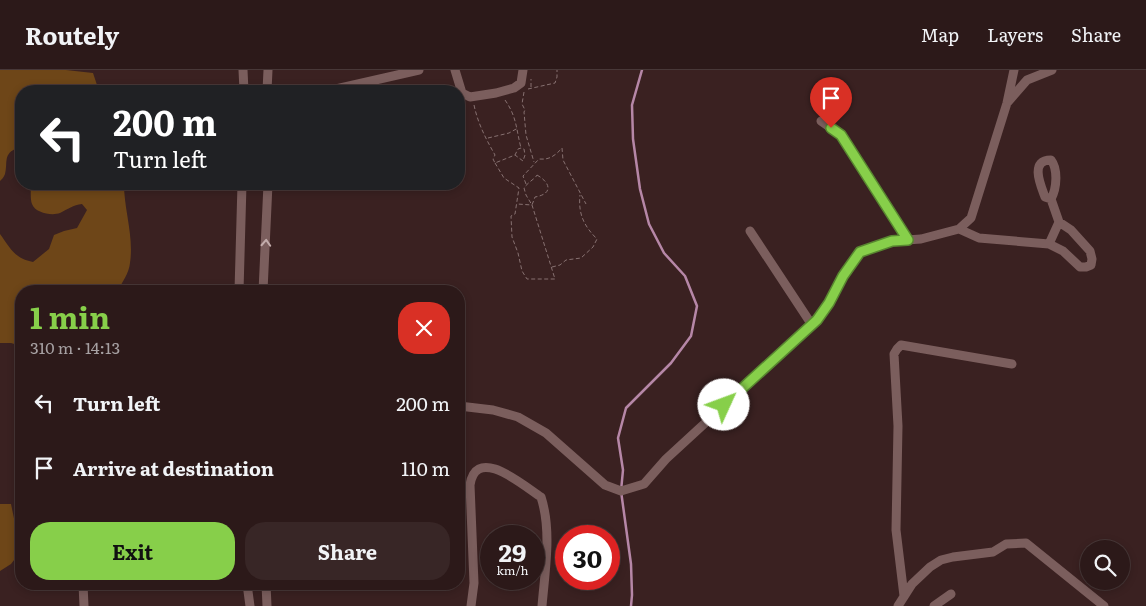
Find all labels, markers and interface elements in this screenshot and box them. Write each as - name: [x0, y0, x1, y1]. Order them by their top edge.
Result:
- text: Routely: [25, 17, 119, 52]
- text: Map: [921, 21, 959, 48]
- text: Layers: [987, 21, 1043, 48]
- text: Share: [1071, 21, 1121, 48]
- pin: [810, 77, 852, 128]
- icon: arrive: [817, 84, 845, 112]
- text: 200 m: [113, 95, 217, 147]
- icon: left: [30, 105, 95, 170]
- text: Turn left: [113, 142, 207, 175]
- one-way arrow: [260, 238, 271, 246]
- text: 1 min: [30, 294, 110, 338]
- button: close: [398, 302, 450, 354]
- text: 310 m · 14:13: [30, 335, 120, 359]
- position arrow: [697, 378, 749, 430]
- icon: left: [30, 389, 58, 417]
- text: Turn left: [73, 389, 160, 417]
- text: 200 m: [396, 389, 450, 417]
- icon: arrive: [30, 454, 58, 482]
- text: Arrive at destination: [73, 454, 274, 482]
- text: 110 m: [401, 454, 450, 482]
- button: Exit: [30, 522, 235, 580]
- button: Share: [245, 522, 450, 580]
- speed limit sign: 30: [555, 525, 620, 590]
- text: 29: [499, 533, 526, 570]
- map controls: [1080, 540, 1130, 590]
- button: search: [1080, 540, 1130, 590]
- text: km/h: [497, 561, 528, 579]

